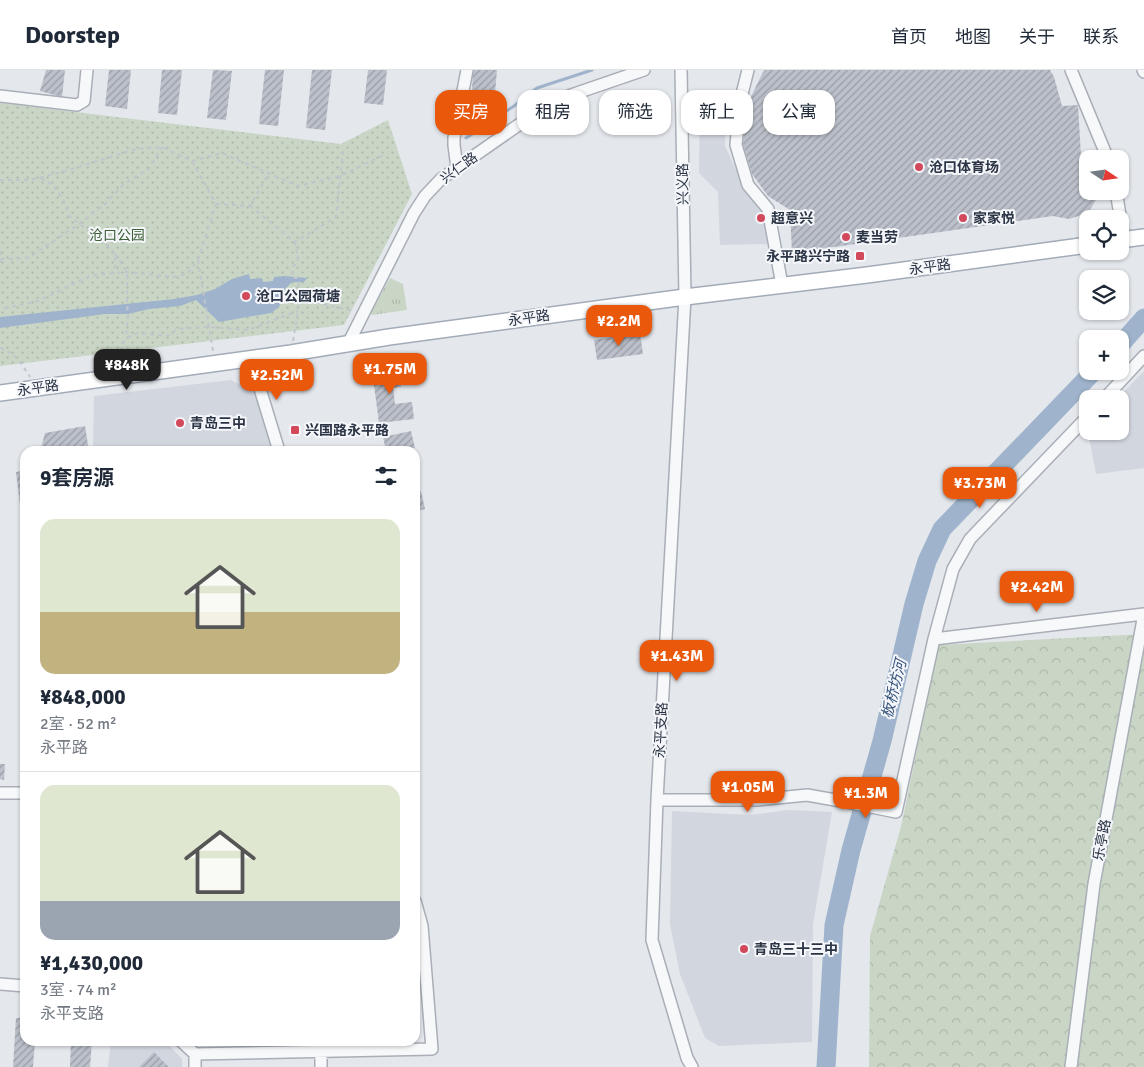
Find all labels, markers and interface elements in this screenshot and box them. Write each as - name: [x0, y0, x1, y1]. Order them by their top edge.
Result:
- text: Doorstep: [25, 20, 120, 50]
- text: 首页: [891, 26, 927, 48]
- text: 地图: [955, 26, 991, 48]
- text: 关于: [1019, 26, 1055, 48]
- text: 联系: [1083, 26, 1119, 48]
- chip: 买房: [435, 90, 507, 135]
- chip: 租房: [517, 90, 589, 135]
- chip: 筛选: [599, 90, 671, 135]
- chip: 新上: [681, 90, 753, 135]
- chip: 公寓: [763, 90, 835, 135]
- street label: 兴仁路: [437, 149, 481, 187]
- north arrow: [1079, 150, 1129, 200]
- map controls: [1079, 150, 1129, 440]
- place label: 沧口体育场: [929, 159, 999, 176]
- marker: 沧口体育场: [913, 161, 925, 173]
- street label: 兴义路: [674, 163, 692, 205]
- place label: 超意兴: [771, 210, 813, 227]
- place label: 家家悦: [973, 210, 1015, 227]
- button: locate: [1079, 210, 1129, 260]
- marker: 超意兴: [755, 212, 767, 224]
- marker: 家家悦: [957, 212, 969, 224]
- park label: 沧口公园: [89, 227, 145, 244]
- place label: 麦当劳: [856, 229, 898, 246]
- marker: 麦当劳: [840, 231, 852, 243]
- place label: 永平路兴宁路: [766, 248, 850, 265]
- marker: 永平路兴宁路: [854, 250, 866, 262]
- street label: 永平路: [908, 256, 952, 278]
- button: layers: [1079, 270, 1129, 320]
- place label: 沧口公园荷塘: [256, 288, 340, 305]
- marker: 沧口公园荷塘: [240, 290, 252, 302]
- pin: ¥2.2M: [584, 304, 654, 347]
- street label: 永平路: [507, 307, 551, 329]
- text: ¥2.2M: [597, 311, 641, 331]
- button: +: [1079, 330, 1129, 380]
- pin: ¥848K: [92, 348, 162, 391]
- pin: ¥1.75M: [349, 352, 431, 395]
- text: ¥848K: [105, 355, 149, 375]
- pin: ¥2.52M: [236, 358, 318, 401]
- text: ¥1.75M: [364, 359, 416, 379]
- text: ¥2.52M: [251, 365, 303, 385]
- street label: 永平路: [16, 377, 60, 399]
- button: −: [1079, 390, 1129, 440]
- place label: 青岛三中: [190, 415, 246, 432]
- marker: 青岛三中: [174, 417, 186, 429]
- place label: 兴国路永平路: [305, 422, 389, 439]
- marker: 兴国路永平路: [289, 424, 301, 436]
- icon: filters: [372, 462, 400, 490]
- text: 9套房源: [40, 465, 114, 491]
- pin: ¥3.73M: [939, 466, 1021, 509]
- text: ¥3.73M: [954, 473, 1006, 493]
- icon: home: [175, 552, 265, 642]
- pin: ¥2.42M: [996, 570, 1078, 613]
- text: ¥2.42M: [1011, 577, 1063, 597]
- pin: ¥1.43M: [636, 640, 718, 682]
- text: ¥1.43M: [651, 646, 703, 666]
- water label: 板桥坊河: [878, 655, 911, 720]
- text: ¥848,000: [40, 684, 126, 710]
- street label: 永平支路: [651, 702, 671, 758]
- text: 2室 · 52 m²: [40, 714, 117, 734]
- text: 永平路: [40, 738, 88, 758]
- pin: ¥1.05M: [707, 770, 789, 813]
- pin: ¥1.3M: [831, 776, 901, 819]
- text: ¥1.05M: [722, 777, 774, 797]
- text: ¥1.3M: [844, 783, 888, 803]
- icon: home: [175, 817, 265, 907]
- street label: 乐亭路: [1090, 818, 1114, 862]
- place label: 青岛三十三中: [754, 941, 838, 958]
- marker: 青岛三十三中: [738, 943, 750, 955]
- text: ¥1,430,000: [40, 950, 143, 976]
- text: 3室 · 74 m²: [40, 980, 117, 1000]
- text: 永平支路: [40, 1004, 104, 1024]

